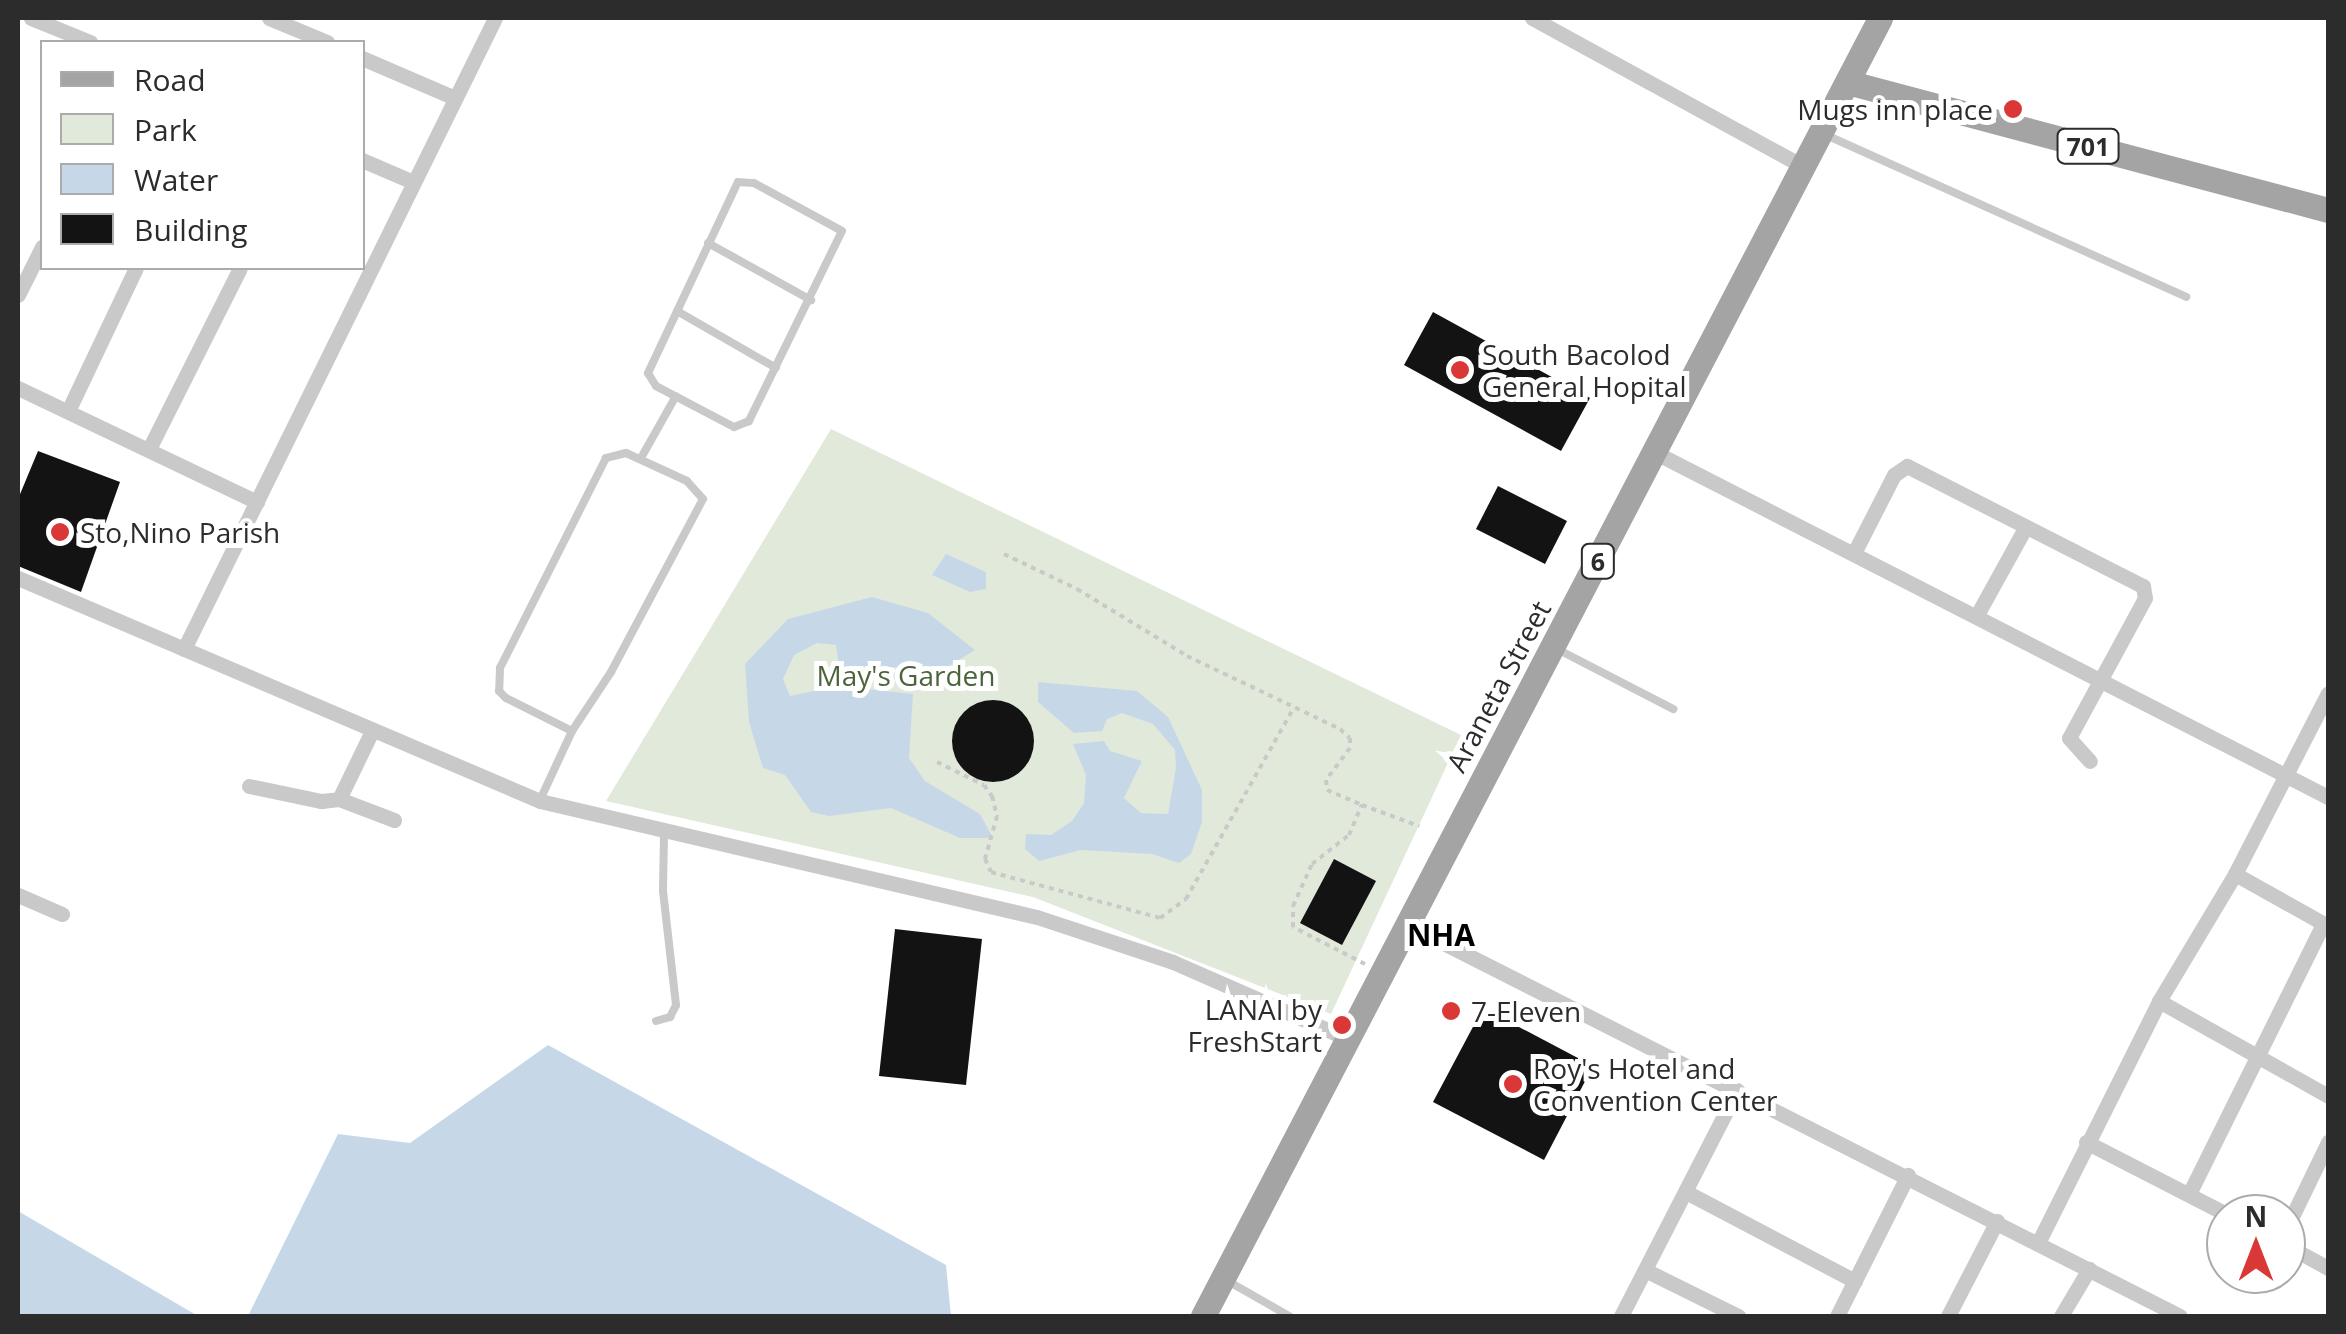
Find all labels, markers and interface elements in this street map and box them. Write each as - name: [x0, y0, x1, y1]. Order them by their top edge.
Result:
- legend: [40, 40, 365, 270]
- text: Road: [134, 59, 206, 100]
- place label: Mugs inn place: [1797, 92, 1993, 126]
- marker: Mugs inn place: [2002, 98, 2024, 120]
- text: Park: [134, 109, 197, 150]
- road number: 701: [2056, 126, 2120, 166]
- text: Water: [134, 159, 218, 200]
- text: Building: [134, 209, 248, 250]
- place label: South Bacolod General Hopital: [1482, 337, 1687, 403]
- marker: South Bacolod General Hopital: [1447, 357, 1473, 383]
- place label: Sto,Nino Parish: [80, 515, 280, 549]
- marker: Sto,Nino Parish: [49, 521, 71, 543]
- road number: 6: [1580, 541, 1616, 581]
- street label: Araneta Street: [1439, 595, 1557, 777]
- park label: May's Garden: [817, 658, 995, 692]
- district label: NHA: [1407, 917, 1475, 953]
- place label: LANAI by FreshStart: [1188, 992, 1322, 1058]
- place label: 7-Eleven: [1471, 994, 1581, 1028]
- marker: 7-Eleven: [1440, 1000, 1462, 1022]
- marker: LANAI by FreshStart: [1331, 1014, 1353, 1036]
- place label: Roy's Hotel and Convention Center: [1533, 1051, 1778, 1117]
- marker: Roy's Hotel and Convention Center: [1502, 1073, 1524, 1095]
- north arrow: [2206, 1194, 2306, 1294]
- text: N: [2245, 1197, 2267, 1235]

